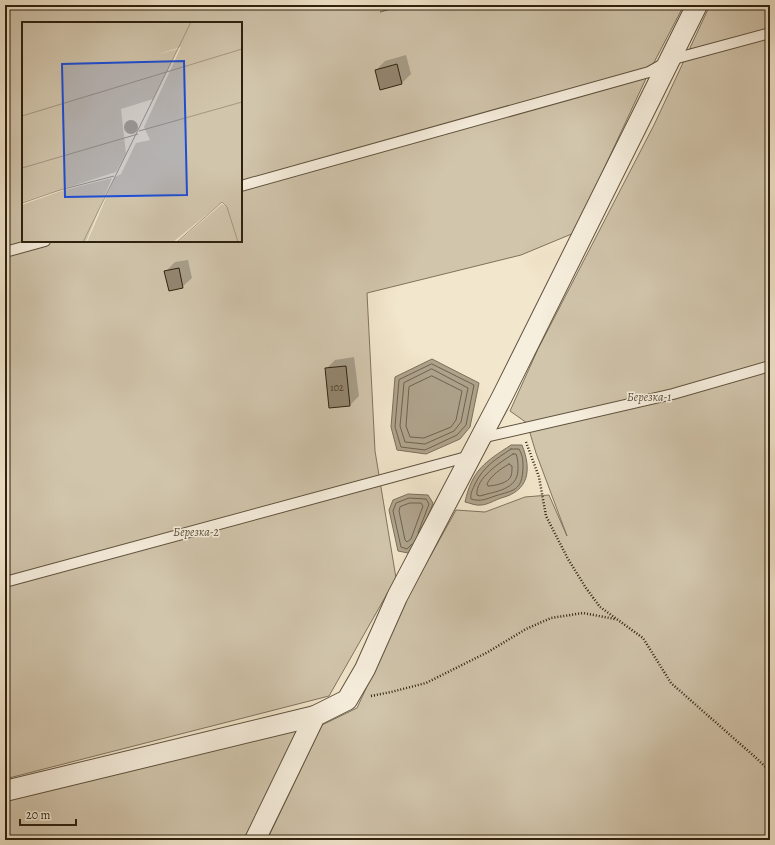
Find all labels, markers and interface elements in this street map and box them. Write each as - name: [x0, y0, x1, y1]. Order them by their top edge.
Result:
- inset map: [22, 22, 242, 242]
- house number: 102: [330, 381, 344, 394]
- park label: Березка-1: [627, 389, 671, 405]
- park label: Березка-2: [173, 524, 220, 540]
- scale bar: [20, 801, 76, 827]
- text: 20 m: [26, 807, 50, 823]

